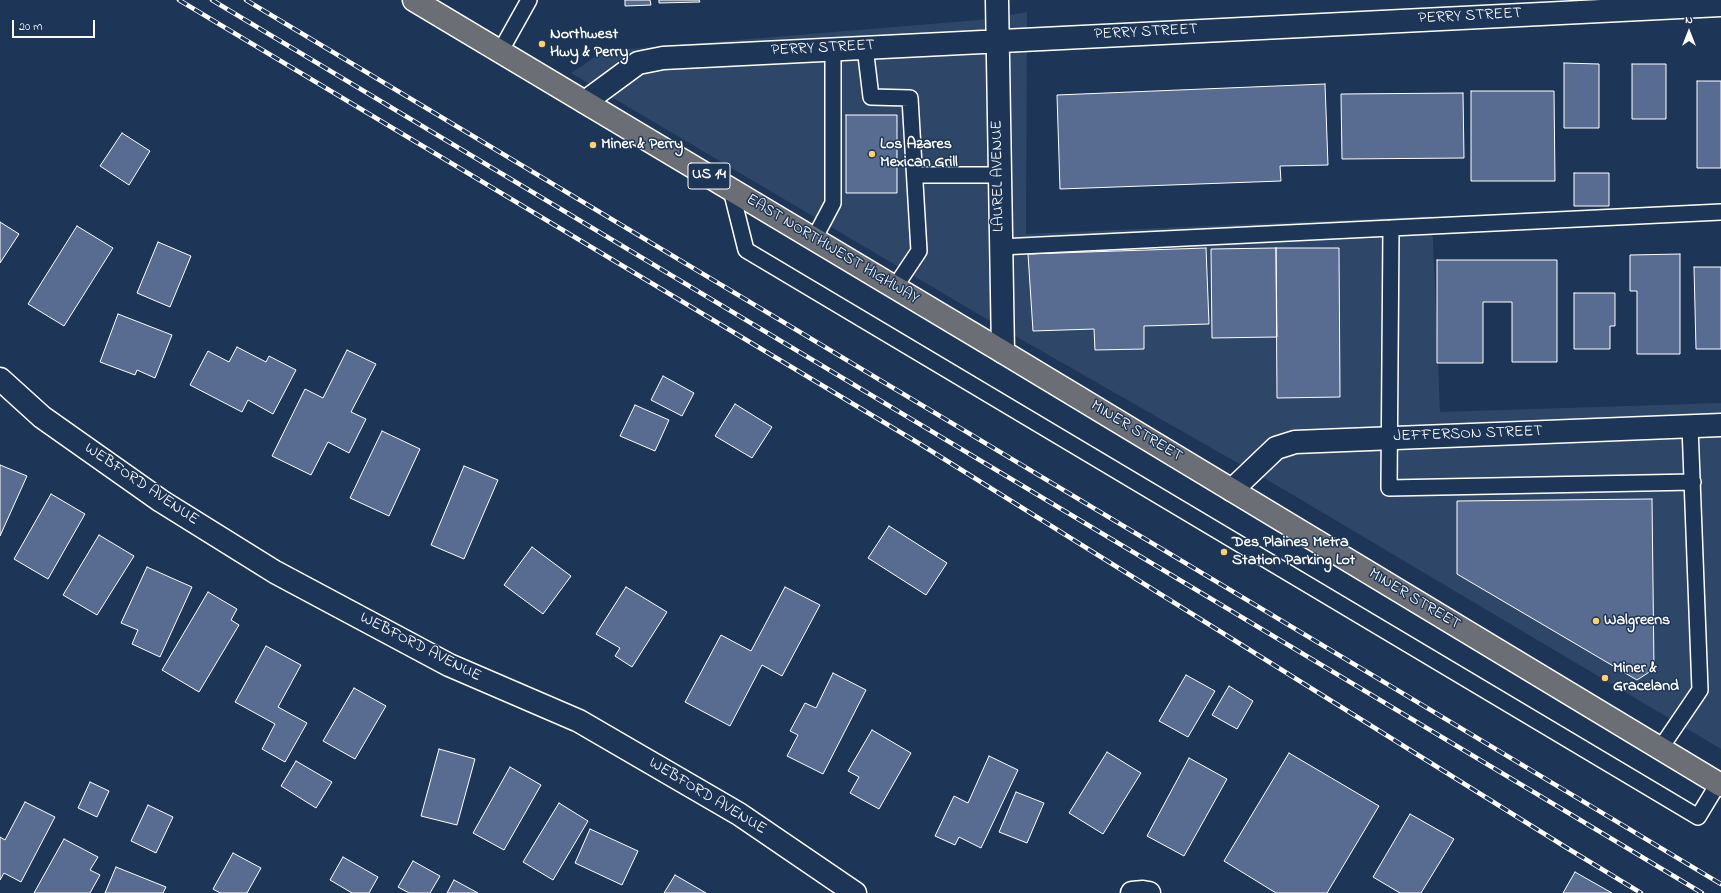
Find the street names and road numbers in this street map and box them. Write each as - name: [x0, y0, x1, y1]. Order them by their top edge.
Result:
- street label: PERRY STREET: [1418, 5, 1522, 29]
- street label: PERRY STREET: [1094, 21, 1198, 45]
- street label: PERRY STREET: [771, 37, 875, 61]
- street label: LAUREL AVENUE: [988, 120, 1010, 232]
- road number: US 14: [688, 163, 730, 189]
- street label: EAST NORTHWEST HIGHWAY: [742, 191, 922, 309]
- street label: MINER STREET: [1087, 397, 1185, 467]
- street label: JEFFERSON STREET: [1393, 423, 1543, 447]
- street label: WEBFORD AVENUE: [80, 440, 202, 530]
- street label: MINER STREET: [1365, 565, 1463, 635]
- street label: WEBFORD AVENUE: [356, 609, 484, 687]
- street label: WEBFORD AVENUE: [645, 754, 769, 840]

